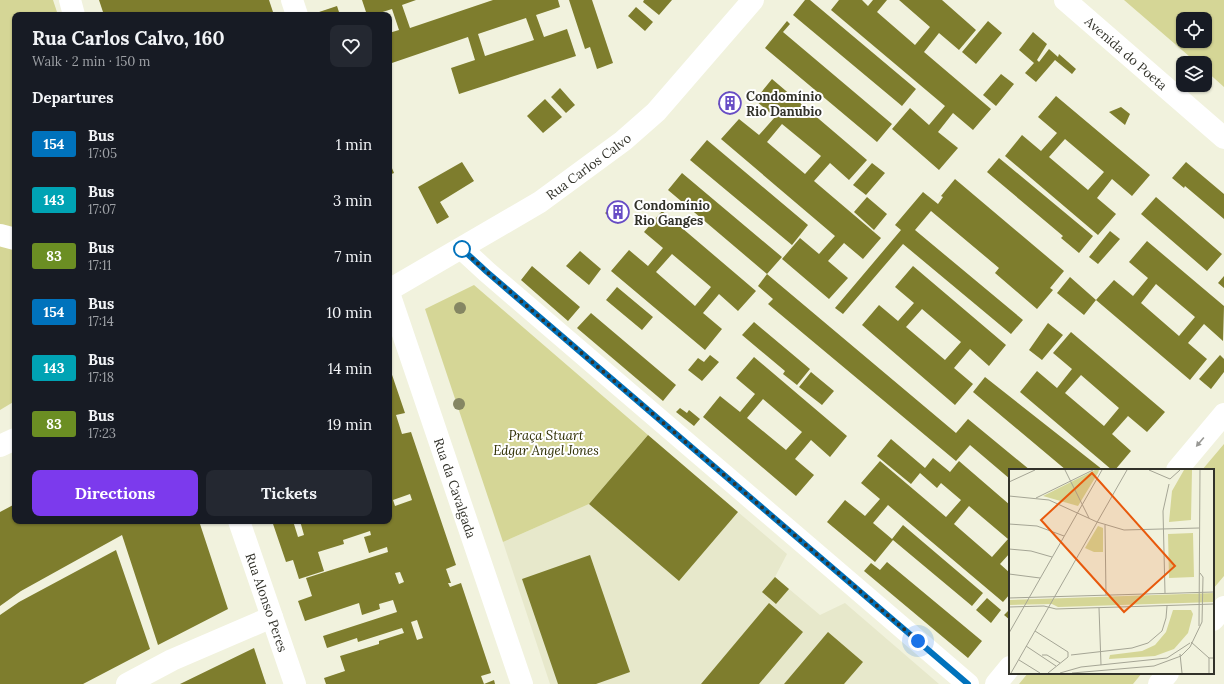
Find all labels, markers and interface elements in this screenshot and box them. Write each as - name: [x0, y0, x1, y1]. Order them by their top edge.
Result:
- street label: Avenida do Poeta: [1081, 12, 1171, 94]
- map controls: [1176, 12, 1212, 92]
- button: locate: [1176, 12, 1212, 48]
- button: heart: [330, 25, 372, 67]
- text: Rua Carlos Calvo, 160: [32, 26, 225, 50]
- text: Walk · 2 min · 150 m: [32, 53, 150, 70]
- button: layers: [1176, 56, 1212, 92]
- text: Departures: [32, 88, 113, 107]
- place label: Condomínio Rio Danubio: [746, 88, 822, 120]
- building icon: Condomínio Rio Danubio: [717, 90, 743, 116]
- text: Bus: [88, 126, 114, 145]
- street label: Rua Carlos Calvo: [543, 129, 635, 203]
- text: 154: [43, 135, 65, 153]
- text: 1 min: [336, 135, 372, 154]
- text: 17:05: [88, 145, 117, 162]
- text: Bus: [88, 182, 114, 201]
- text: 143: [43, 191, 65, 209]
- text: 3 min: [333, 191, 372, 210]
- place label: Condomínio Rio Ganges: [634, 197, 710, 229]
- building icon: Condomínio Rio Ganges: [605, 199, 631, 225]
- text: 17:07: [88, 201, 116, 218]
- text: Bus: [88, 238, 114, 257]
- unlabelled marker: [453, 240, 471, 258]
- text: 83: [46, 247, 62, 265]
- text: 7 min: [334, 247, 372, 266]
- text: 17:11: [88, 257, 111, 274]
- text: Bus: [88, 294, 114, 313]
- text: 154: [43, 303, 65, 321]
- text: 10 min: [327, 303, 372, 322]
- text: 17:14: [88, 313, 114, 330]
- text: Bus: [88, 350, 114, 369]
- text: 143: [43, 359, 65, 377]
- text: 14 min: [328, 359, 372, 378]
- text: 17:18: [88, 369, 114, 386]
- text: Bus: [88, 406, 114, 425]
- text: 83: [46, 415, 62, 433]
- text: 19 min: [327, 415, 372, 434]
- text: 17:23: [88, 425, 116, 442]
- park label: Praça Stuart Edgar Angel Jones: [493, 427, 599, 459]
- street label: Rua da Cavalgada: [430, 436, 480, 541]
- one-way arrow: [1196, 437, 1205, 447]
- inset map: [1009, 469, 1214, 674]
- button: Directions: [32, 470, 198, 516]
- button: Tickets: [206, 470, 372, 516]
- street label: Rua Alonso Peres: [242, 551, 292, 654]
- your location: [908, 631, 928, 651]

